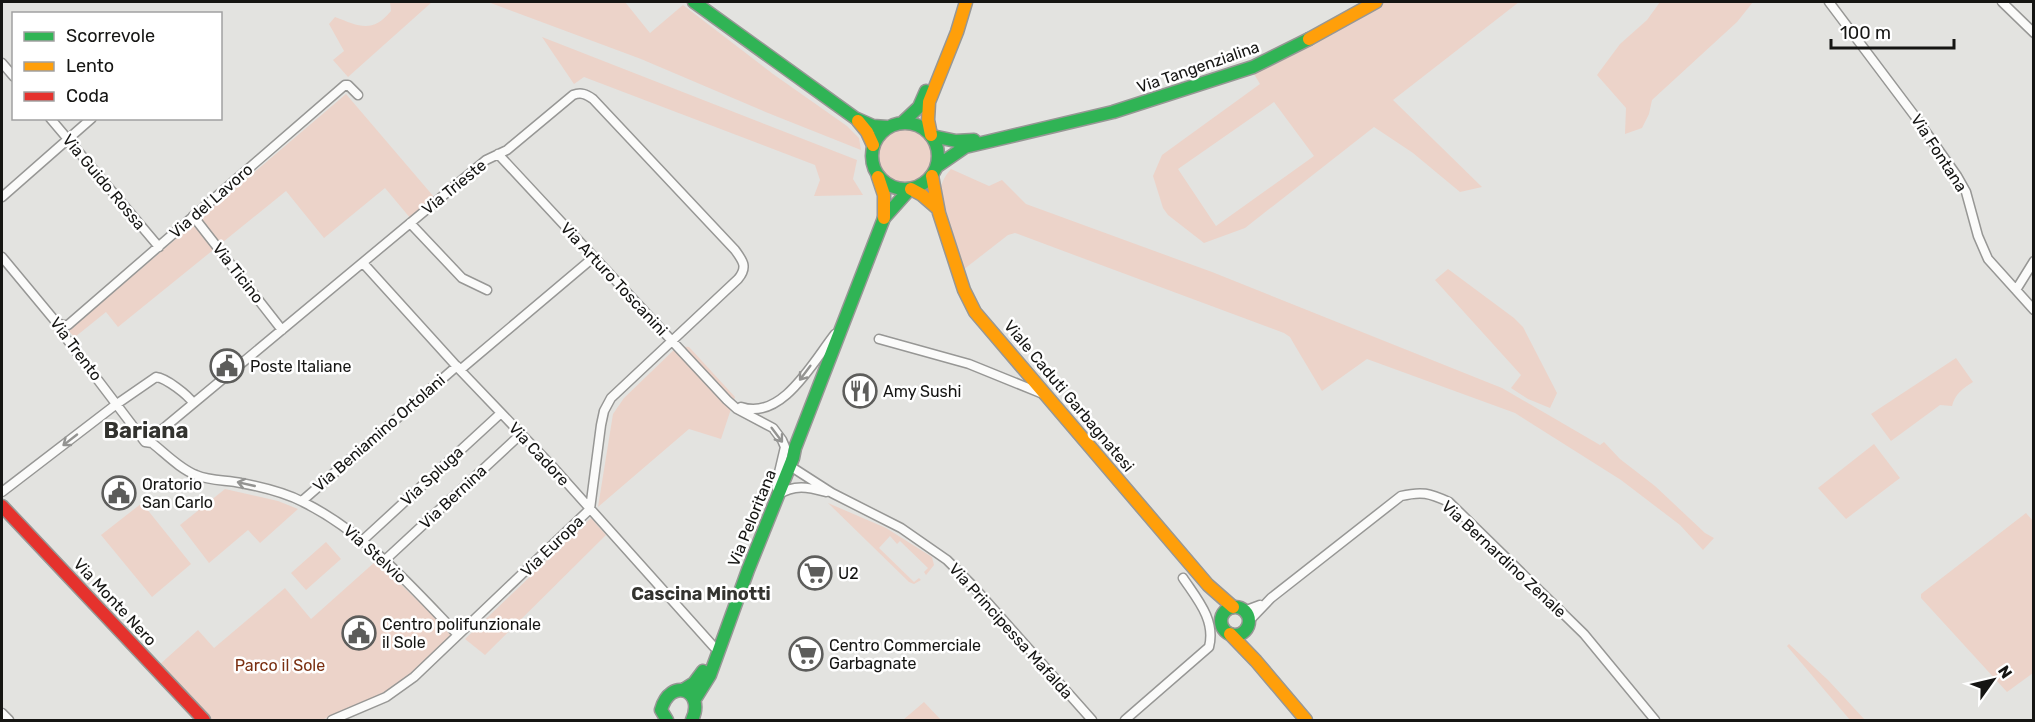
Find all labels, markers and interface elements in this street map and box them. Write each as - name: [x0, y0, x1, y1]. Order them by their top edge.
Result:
- legend: [12, 12, 222, 120]
- scale bar: [1831, 12, 1954, 50]
- text: 100 m: [1840, 22, 1891, 44]
- text: Scorrevole: [66, 25, 155, 47]
- street label: Via Tangenzialina: [1134, 37, 1262, 97]
- text: Lento: [66, 55, 114, 77]
- text: Coda: [66, 85, 109, 107]
- street label: Via Fontana: [1907, 111, 1971, 195]
- street label: Via Guido Rossa: [59, 130, 149, 234]
- street label: Via Trieste: [418, 155, 490, 219]
- street label: Via del Lavoro: [166, 160, 256, 242]
- street label: Via Arturo Toscanini: [557, 218, 671, 340]
- street label: Via Ticino: [209, 239, 267, 307]
- street label: Via Trento: [46, 314, 106, 384]
- street label: Viale Caduti Garbagnatesi: [1000, 316, 1138, 476]
- public building icon: Poste Italiane: [209, 348, 245, 384]
- place label: Poste Italiane: [250, 357, 351, 376]
- one-way arrow: [799, 365, 812, 381]
- street label: Via Beniamino Ortolani: [309, 371, 449, 495]
- restaurant icon: Amy Sushi: [842, 373, 878, 409]
- place label: Amy Sushi: [883, 382, 961, 401]
- district label: Bariana: [104, 417, 188, 444]
- street label: Via Cadore: [505, 418, 573, 490]
- one-way arrow: [771, 427, 784, 443]
- one-way arrow: [63, 434, 79, 446]
- street label: Via Spluga: [397, 442, 467, 510]
- street label: Via Bernina: [415, 461, 491, 533]
- street label: Via Peloritana: [724, 467, 780, 569]
- public building icon: Oratorio San Carlo: [101, 475, 137, 511]
- place label: Oratorio San Carlo: [142, 475, 213, 512]
- one-way arrow: [237, 478, 256, 490]
- street label: Via Bernardino Zenale: [1438, 496, 1570, 622]
- street label: Via Europa: [517, 511, 587, 581]
- street label: Via Stelvio: [340, 521, 410, 587]
- street label: Via Monte Nero: [70, 554, 160, 650]
- supermarket icon: U2: [797, 555, 833, 591]
- street label: Via Principessa Mafalda: [945, 559, 1077, 703]
- place label: U2: [838, 564, 859, 583]
- district label: Cascina Minotti: [631, 583, 771, 605]
- public building icon: Centro polifunzionale il Sole: [341, 615, 377, 651]
- place label: Centro polifunzionale il Sole: [382, 615, 541, 652]
- supermarket icon: Centro Commerciale Garbagnate: [788, 636, 824, 672]
- place label: Centro Commerciale Garbagnate: [829, 636, 981, 673]
- north arrow: [1963, 650, 2023, 710]
- park label: Parco il Sole: [235, 656, 325, 675]
- text: N: [1994, 662, 2016, 682]

